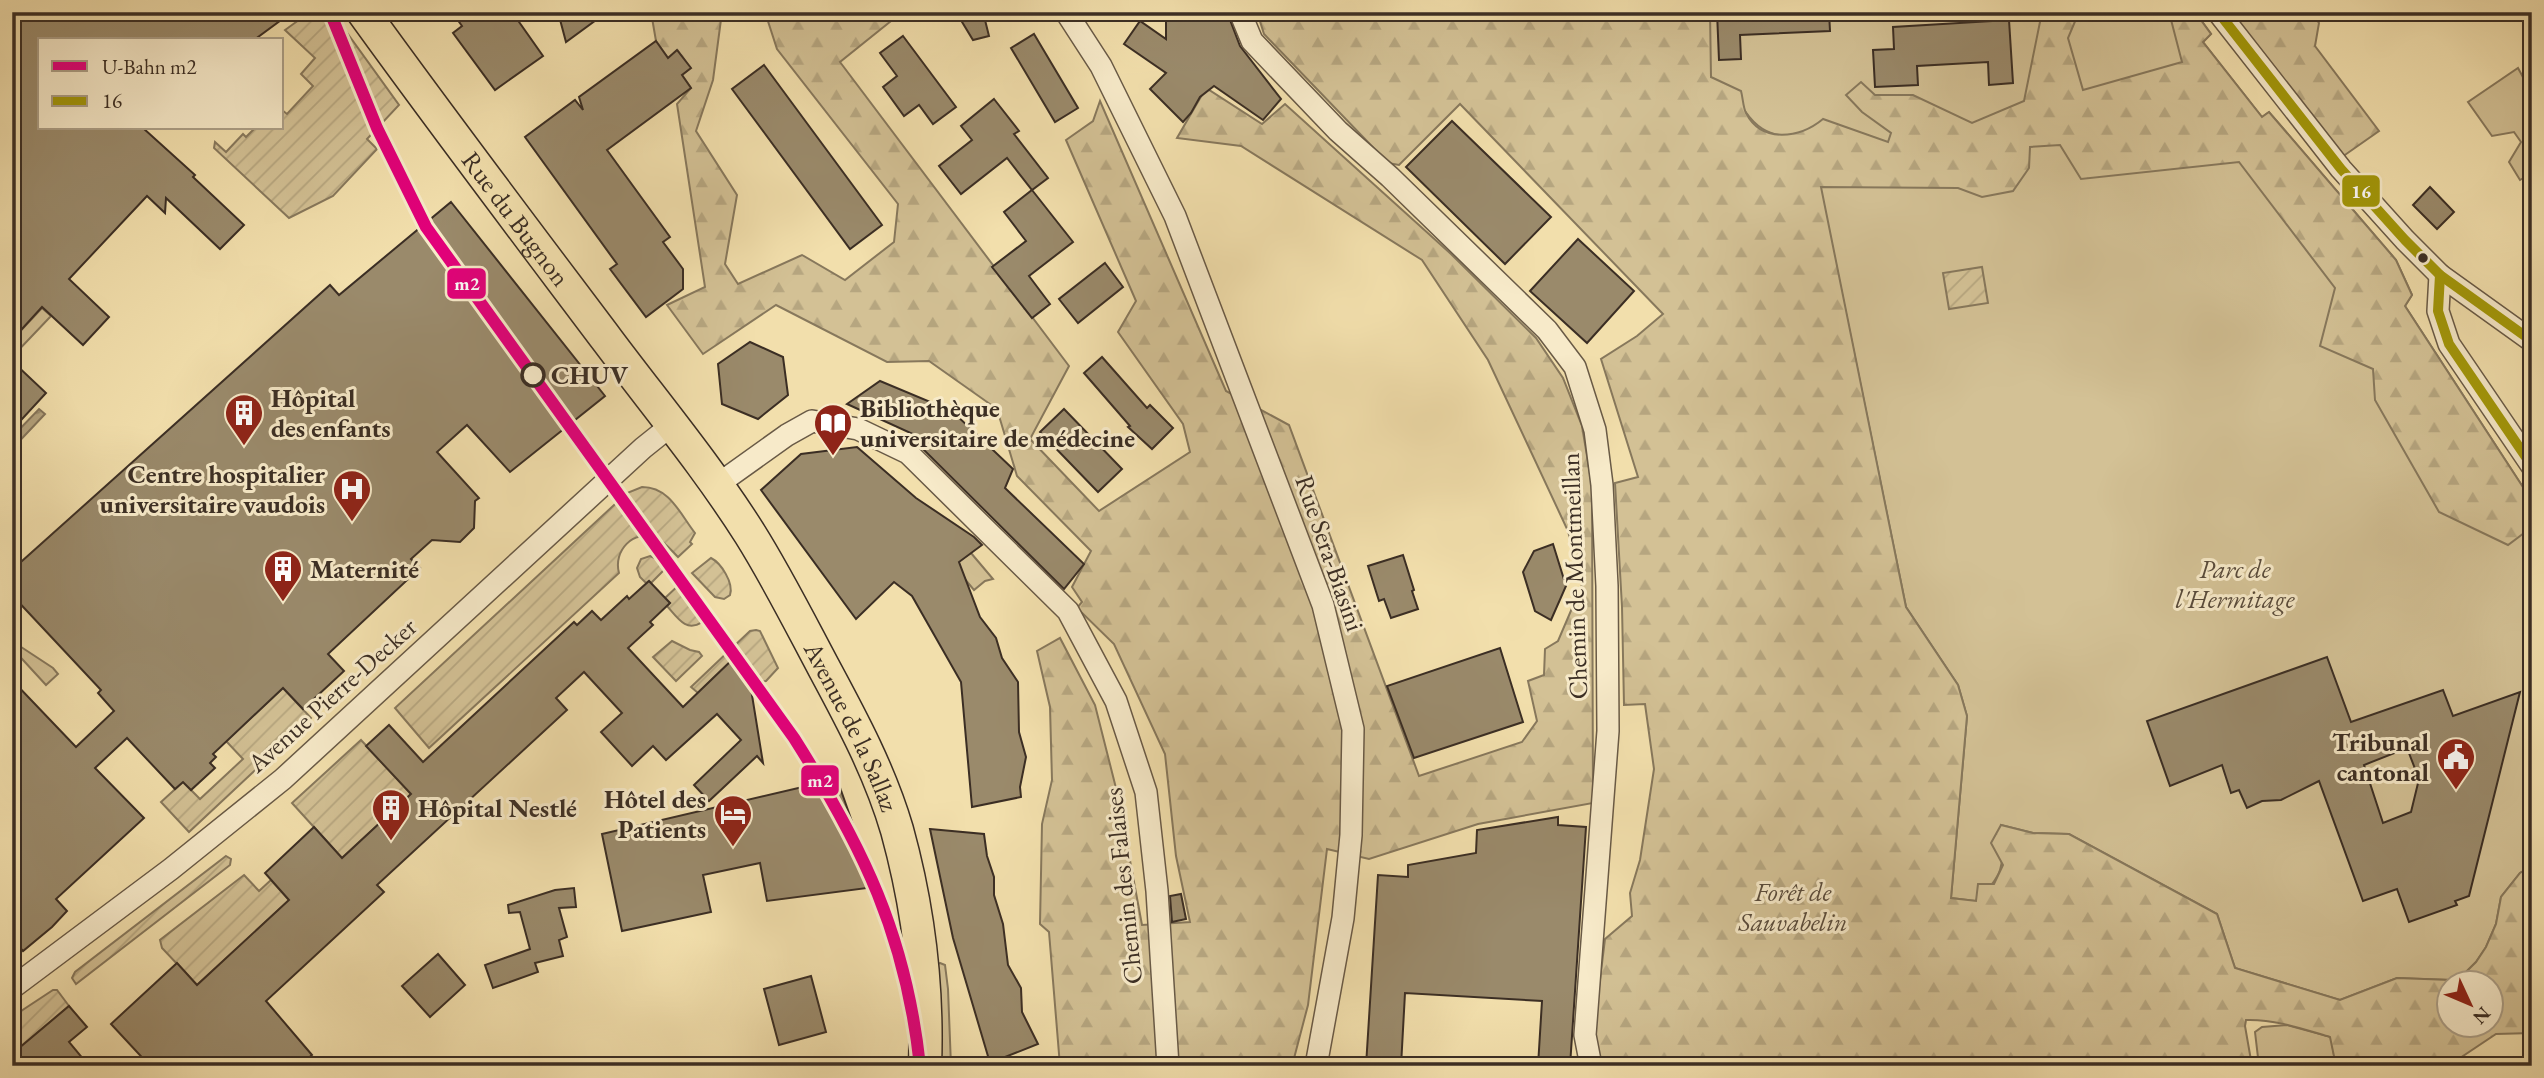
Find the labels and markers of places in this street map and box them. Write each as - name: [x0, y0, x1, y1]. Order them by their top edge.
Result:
- unlabelled marker: [2416, 251, 2430, 265]
- place label: CHUV: [551, 358, 629, 392]
- marker: CHUV: [521, 363, 545, 387]
- place label: Hôpital des enfants: [271, 381, 391, 445]
- place label: Bibliothèque universitaire de médecine: [860, 391, 1135, 455]
- building icon: Hôpital des enfants: [223, 392, 265, 447]
- library icon: Bibliothèque universitaire de médecine: [812, 402, 854, 457]
- place label: Centre hospitalier universitaire vaudois: [100, 457, 325, 521]
- hospital icon: Centre hospitalier universitaire vaudois: [331, 468, 373, 523]
- building icon: Maternité: [262, 548, 304, 603]
- place label: Maternité: [310, 552, 419, 586]
- place label: Tribunal cantonal: [2332, 725, 2429, 789]
- public building icon: Tribunal cantonal: [2435, 736, 2477, 791]
- place label: Hôtel des Patients: [604, 782, 706, 846]
- building icon: Hôpital Nestlé: [370, 787, 412, 842]
- place label: Hôpital Nestlé: [418, 791, 577, 825]
- hotel icon: Hôtel des Patients: [712, 793, 754, 848]

